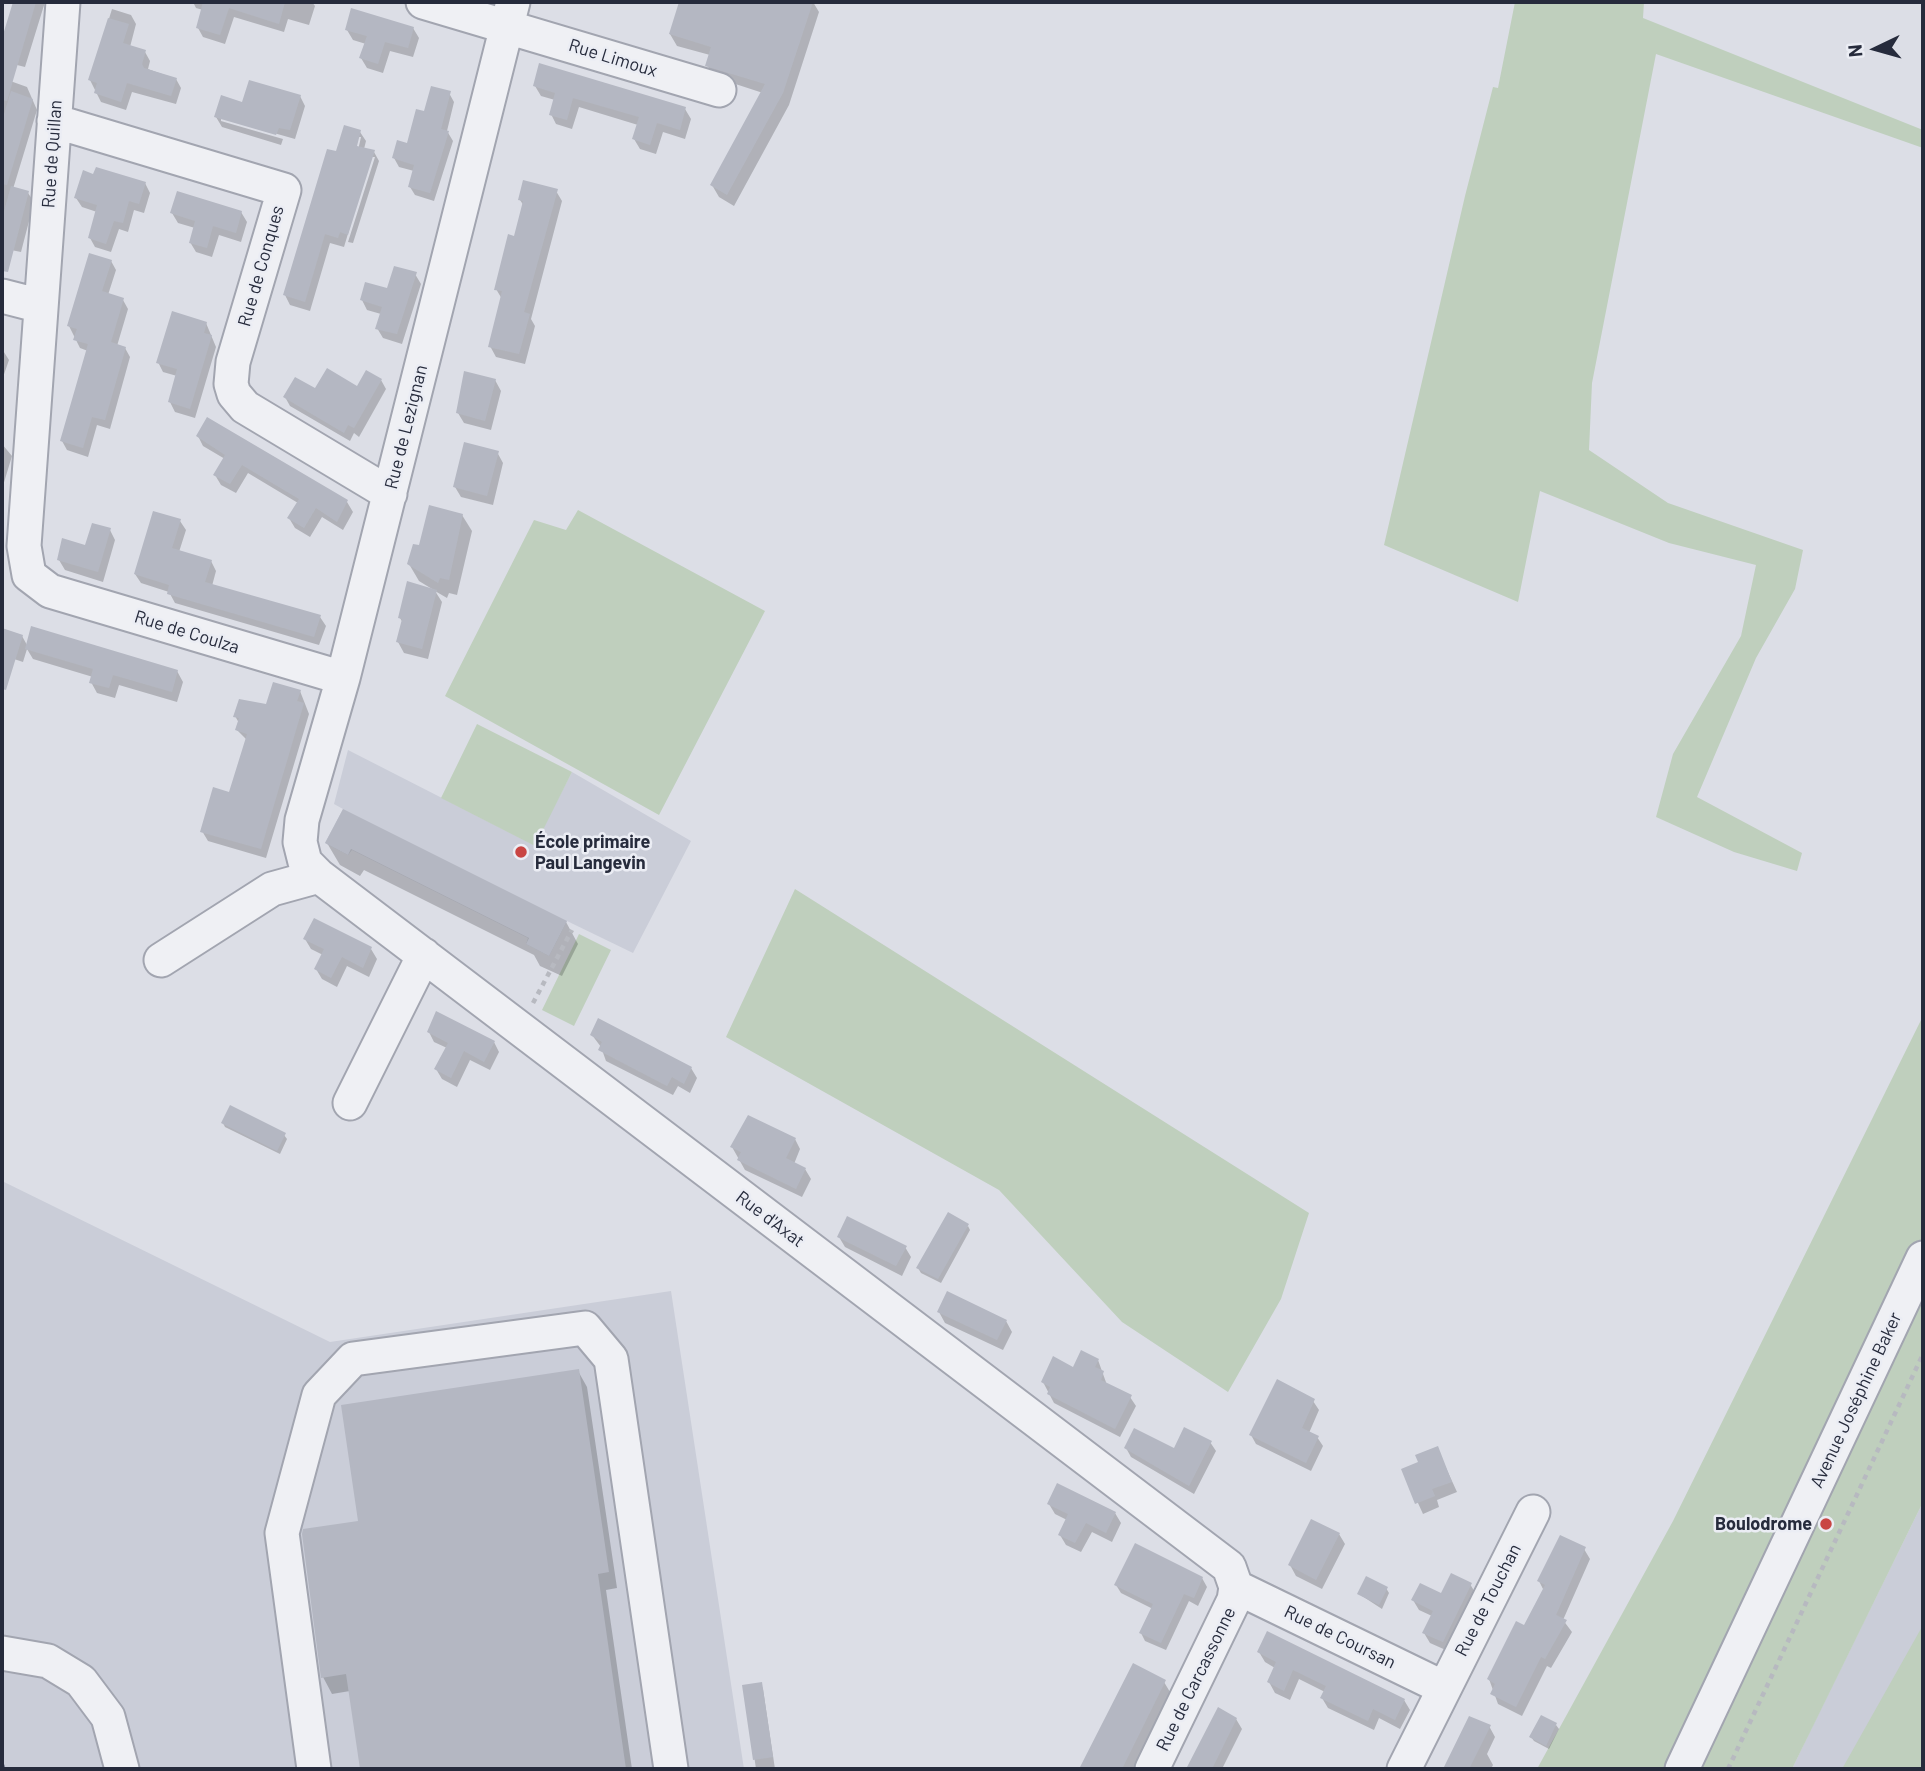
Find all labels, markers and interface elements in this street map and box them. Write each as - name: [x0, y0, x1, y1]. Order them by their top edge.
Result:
- north arrow: [1841, 14, 1911, 84]
- street label: Rue Limoux: [566, 34, 660, 82]
- text: N: [1843, 44, 1867, 58]
- street label: Rue de Quillan: [37, 99, 67, 209]
- street label: Rue de Conques: [233, 203, 289, 329]
- street label: Rue de Lezignan: [380, 363, 432, 491]
- street label: Rue de Coulza: [132, 606, 242, 658]
- place label: École primaire Paul Langevin: [535, 831, 650, 874]
- marker: École primaire Paul Langevin: [513, 844, 529, 860]
- street label: Rue d'Axat: [731, 1186, 809, 1252]
- street label: Avenue Joséphine Baker: [1806, 1309, 1906, 1491]
- place label: Boulodrome: [1715, 1513, 1812, 1535]
- marker: Boulodrome: [1818, 1516, 1834, 1532]
- street label: Rue de Touchan: [1450, 1540, 1526, 1660]
- street label: Rue de Coursan: [1281, 1601, 1399, 1673]
- street label: Rue de Carcassonne: [1152, 1603, 1240, 1755]

